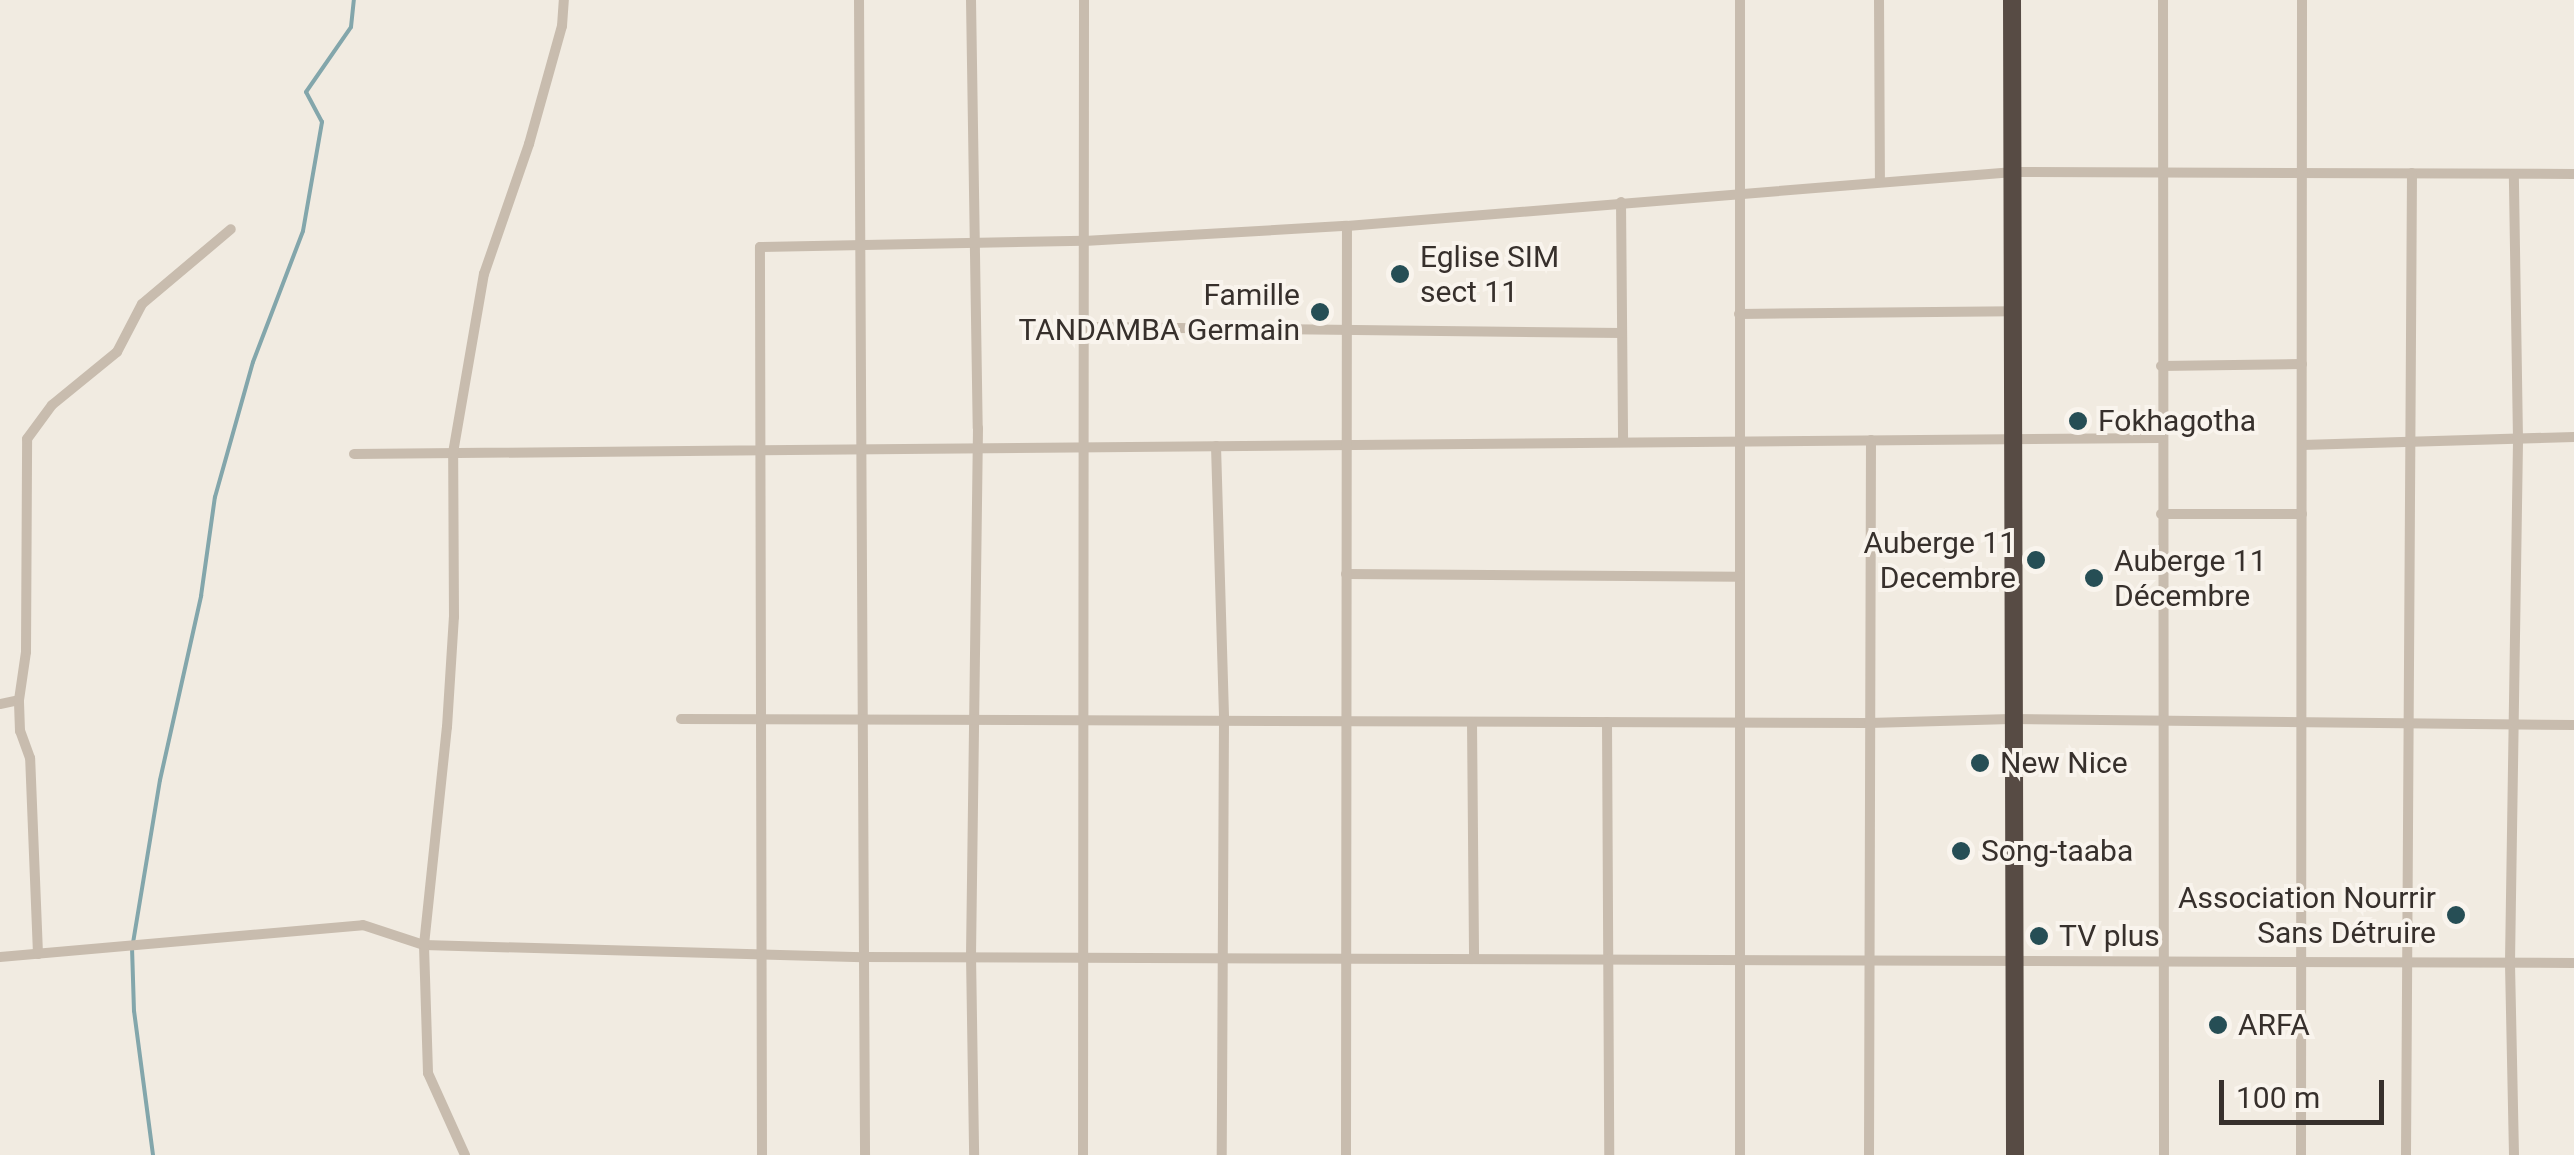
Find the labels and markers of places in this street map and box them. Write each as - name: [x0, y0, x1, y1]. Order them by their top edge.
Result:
- place label: Eglise SIM sect 11: [1420, 239, 1559, 310]
- marker: Eglise SIM sect 11: [1389, 263, 1411, 285]
- place label: Famille TANDAMBA Germain: [1018, 277, 1300, 348]
- marker: Famille TANDAMBA Germain: [1309, 301, 1331, 323]
- place label: Fokhagotha: [2098, 403, 2256, 439]
- marker: Fokhagotha: [2067, 410, 2089, 432]
- place label: Auberge 11 Decembre: [1863, 525, 2016, 596]
- place label: Auberge 11 Décembre: [2114, 543, 2267, 614]
- marker: Auberge 11 Decembre: [2025, 549, 2047, 571]
- marker: Auberge 11 Décembre: [2083, 567, 2105, 589]
- place label: New Nice: [2000, 745, 2128, 781]
- marker: New Nice: [1969, 752, 1991, 774]
- place label: Song-taaba: [1981, 833, 2133, 869]
- marker: Song-taaba: [1950, 840, 1972, 862]
- place label: Association Nourrir Sans Détruire: [2178, 880, 2436, 950]
- marker: Association Nourrir Sans Détruire: [2445, 904, 2467, 926]
- place label: TV plus: [2059, 918, 2160, 954]
- marker: TV plus: [2028, 925, 2050, 947]
- place label: ARFA: [2238, 1007, 2310, 1043]
- marker: ARFA: [2207, 1014, 2229, 1036]

